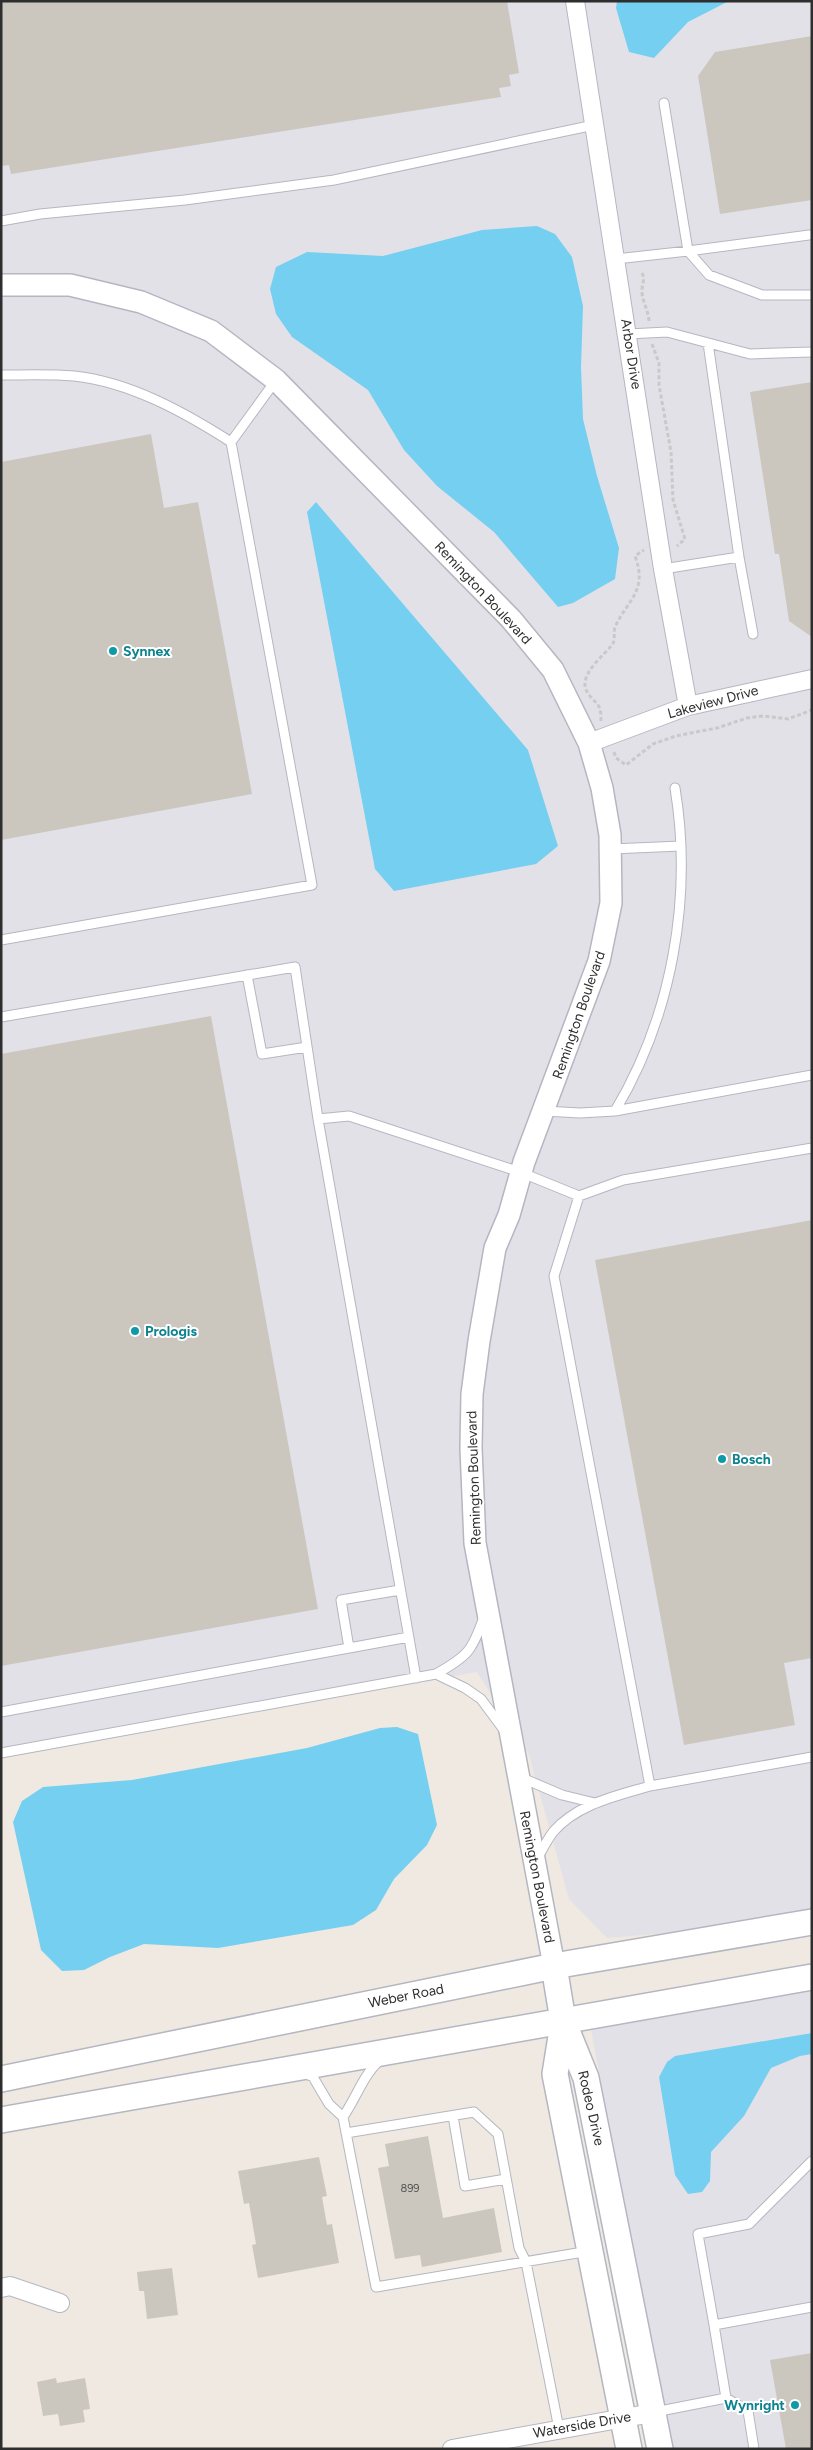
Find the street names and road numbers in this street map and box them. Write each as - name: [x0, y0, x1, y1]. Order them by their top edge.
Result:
- street label: Arbor Drive: [617, 318, 645, 391]
- street label: Remington Boulevard: [431, 538, 535, 648]
- street label: Lakeview Drive: [666, 682, 761, 722]
- street label: Remington Boulevard: [549, 949, 609, 1081]
- street label: Remington Boulevard: [463, 1411, 485, 1545]
- street label: Remington Boulevard: [516, 1809, 558, 1945]
- street label: Weber Road: [367, 1980, 445, 2012]
- street label: Rodeo Drive: [574, 2069, 608, 2148]
- street label: Waterside Drive: [532, 2408, 633, 2442]

